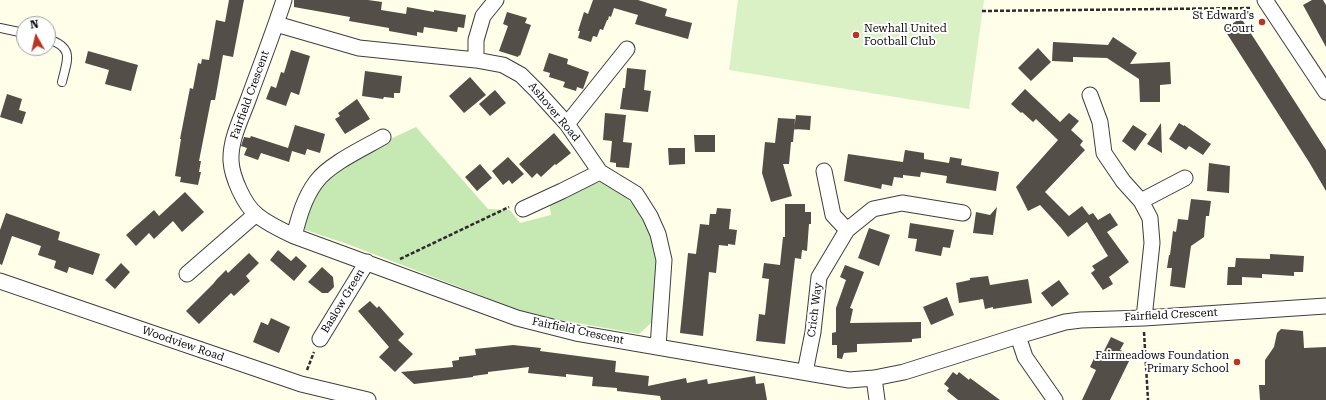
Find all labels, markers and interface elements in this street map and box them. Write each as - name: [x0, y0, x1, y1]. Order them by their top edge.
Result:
- place label: St Edward's Court: [1192, 9, 1254, 35]
- north arrow: [16, 16, 56, 56]
- marker: St Edward's Court: [1257, 17, 1267, 27]
- text: N: [29, 18, 39, 32]
- place label: Newhall United Football Club: [864, 22, 947, 48]
- marker: Newhall United Football Club: [851, 30, 861, 40]
- street label: Fairfield Crescent: [228, 49, 272, 141]
- street label: Ashover Road: [525, 80, 583, 144]
- street label: Baslow Green: [319, 267, 367, 335]
- street label: Crich Way: [805, 282, 825, 338]
- street label: Fairfield Crescent: [1124, 306, 1218, 324]
- street label: Fairfield Crescent: [531, 315, 625, 347]
- street label: Woodview Road: [140, 324, 226, 364]
- place label: Fairmeadows Foundation Primary School: [1095, 349, 1229, 375]
- marker: Fairmeadows Foundation Primary School: [1232, 357, 1242, 367]

